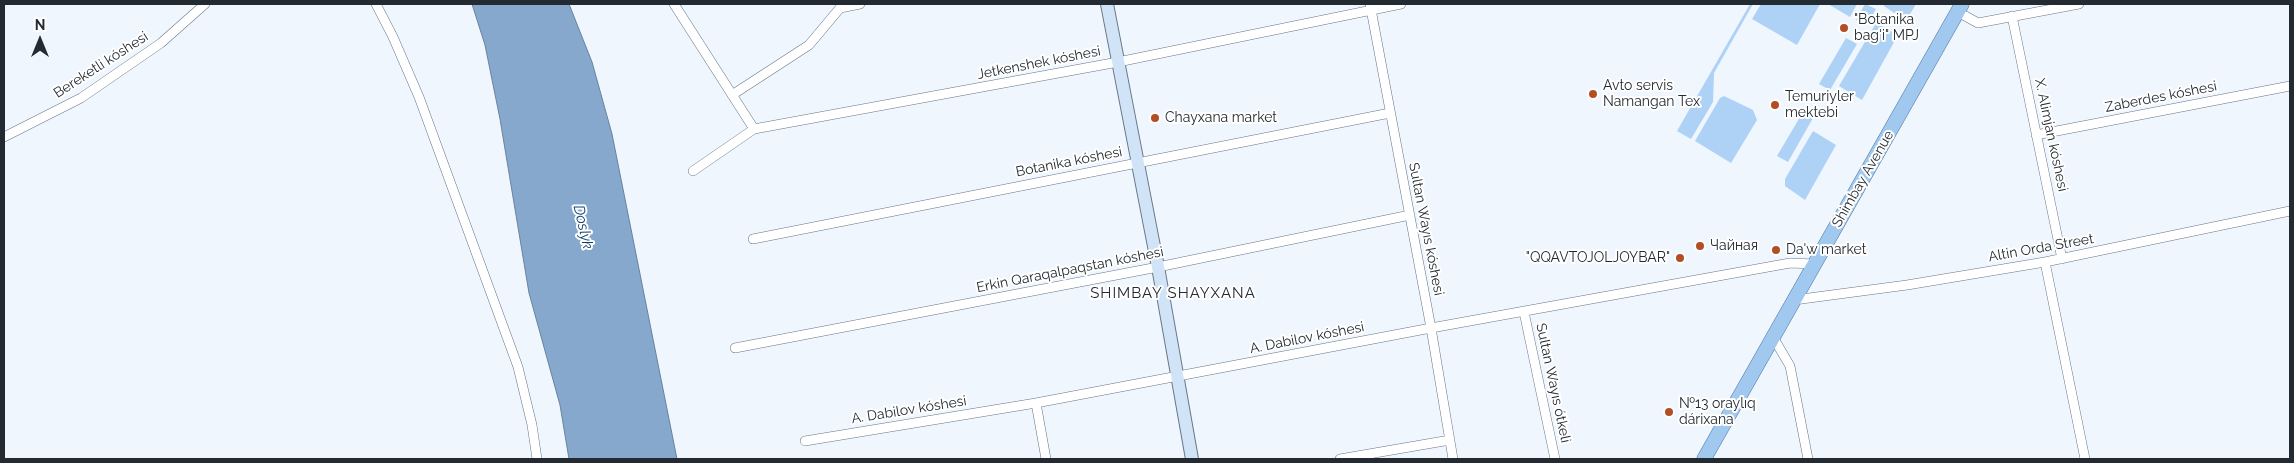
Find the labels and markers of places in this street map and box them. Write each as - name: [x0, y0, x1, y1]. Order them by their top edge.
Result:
- place label: "Botanika bag'i" MPJ: [1854, 12, 1919, 44]
- marker: "Botanika bag'i" MPJ: [1838, 22, 1850, 34]
- place label: Avto servis Namangan Tex: [1603, 78, 1700, 110]
- marker: Avto servis Namangan Tex: [1587, 88, 1599, 100]
- place label: Temuriyler mektebi: [1785, 89, 1854, 121]
- marker: Temuriyler mektebi: [1769, 99, 1781, 111]
- place label: Chayxana market: [1165, 110, 1277, 126]
- marker: Chayxana market: [1149, 112, 1161, 124]
- place label: Чайная: [1710, 238, 1758, 254]
- marker: Чайная: [1694, 240, 1706, 252]
- place label: Da'w market: [1786, 242, 1866, 258]
- marker: Da'w market: [1770, 244, 1782, 256]
- place label: "QQAVTOJOLJOYBAR": [1526, 250, 1670, 266]
- marker: "QQAVTOJOLJOYBAR": [1674, 252, 1686, 264]
- place label: №13 oraylıq dárixana: [1679, 396, 1756, 428]
- marker: №13 oraylıq dárixana: [1663, 406, 1675, 418]

